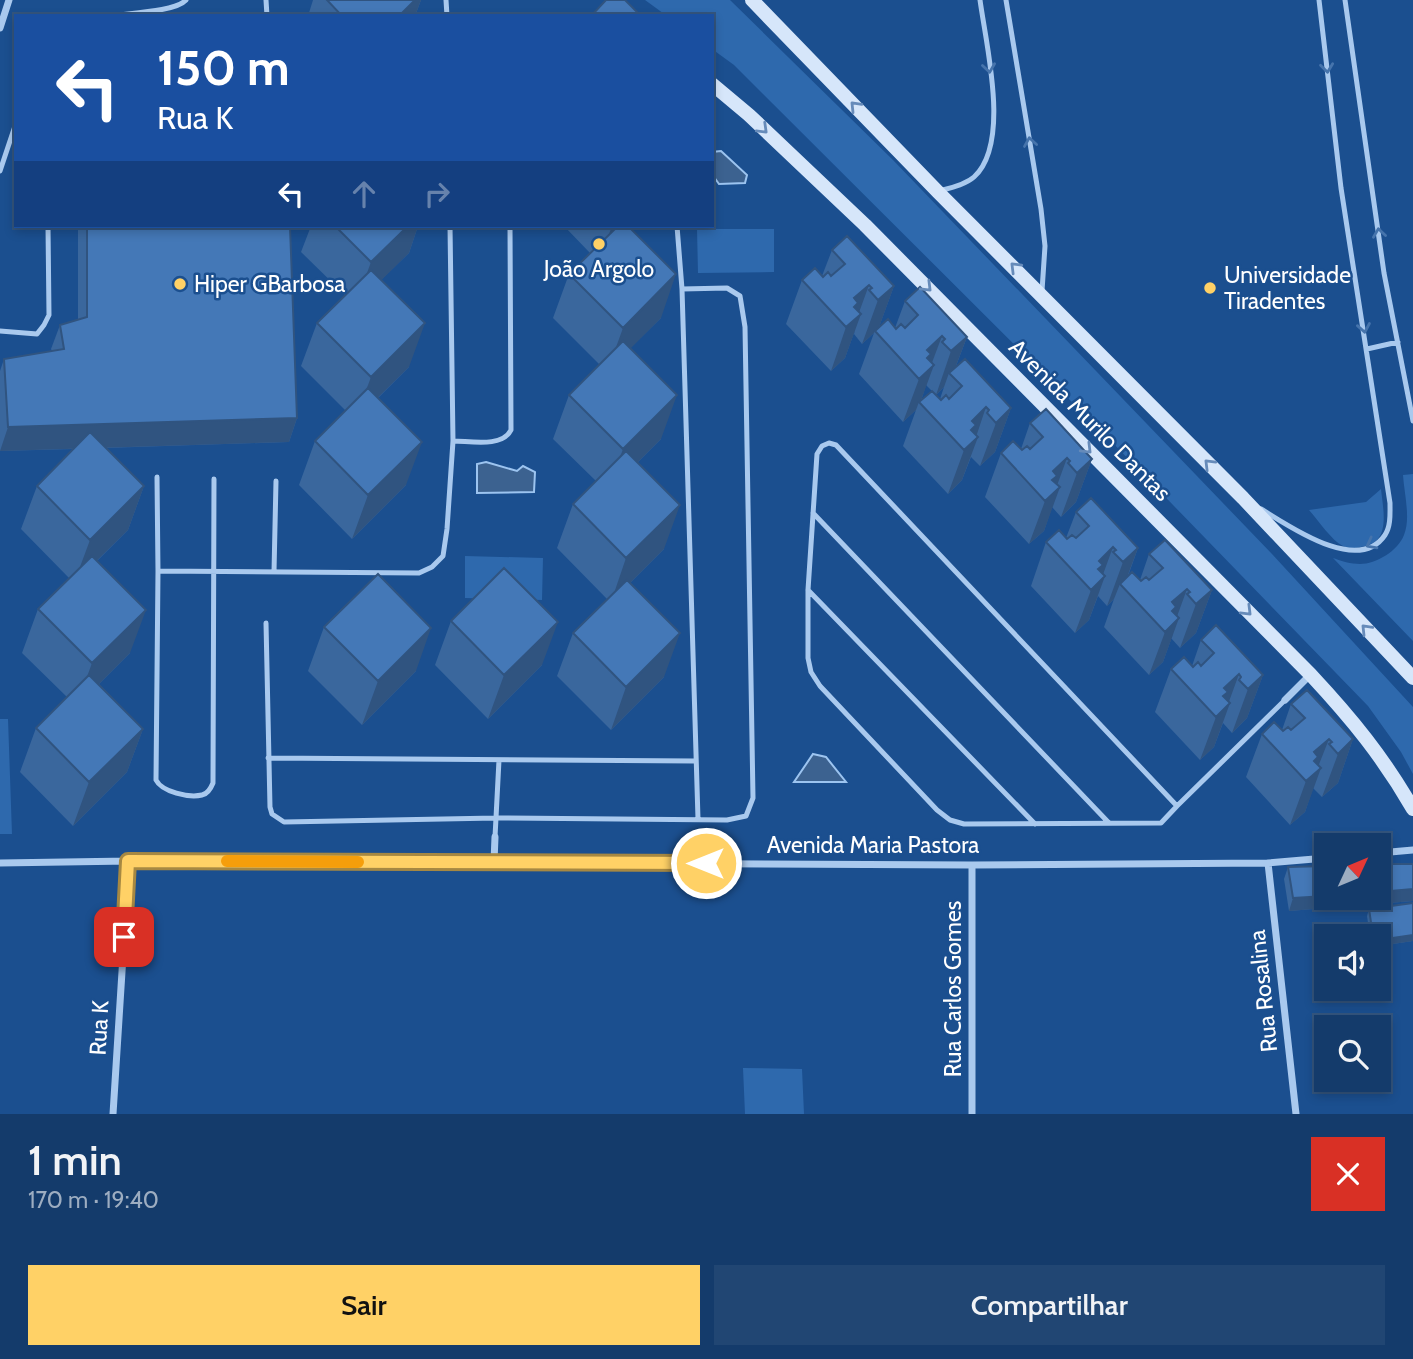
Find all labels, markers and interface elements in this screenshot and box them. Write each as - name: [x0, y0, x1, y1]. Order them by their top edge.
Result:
- text: 150 m: [157, 38, 290, 97]
- icon: left: [42, 42, 133, 133]
- one-way arrow: [982, 62, 997, 73]
- one-way arrow: [1320, 62, 1335, 74]
- text: Rua K: [157, 98, 233, 137]
- one-way arrow: [850, 101, 863, 114]
- one-way arrow: [755, 121, 768, 133]
- one-way arrow: [1023, 136, 1038, 148]
- icon: left: [272, 175, 310, 213]
- icon: ahead: [345, 175, 383, 213]
- icon: right: [418, 175, 456, 213]
- one-way arrow: [1371, 228, 1386, 239]
- marker: João Argolo: [591, 236, 607, 252]
- place label: João Argolo: [543, 255, 654, 283]
- place label: Universidade Tiradentes: [1224, 261, 1351, 315]
- one-way arrow: [1010, 263, 1023, 276]
- place label: Hiper GBarbosa: [194, 270, 345, 298]
- marker: Hiper GBarbosa: [172, 276, 188, 292]
- one-way arrow: [918, 279, 931, 292]
- marker: Universidade Tiradentes: [1202, 280, 1218, 296]
- one-way arrow: [1356, 322, 1371, 334]
- street label: Avenida Murilo Dantas: [1003, 333, 1177, 507]
- one-way arrow: [1078, 441, 1091, 454]
- one-way arrow: [1205, 460, 1217, 472]
- one-way arrow: [1366, 536, 1378, 550]
- one-way arrow: [1239, 602, 1252, 615]
- one-way arrow: [1361, 624, 1374, 637]
- position arrow: [669, 826, 743, 900]
- street label: Avenida Maria Pastora: [767, 831, 979, 859]
- north arrow: [1314, 833, 1391, 910]
- map controls: [1314, 833, 1391, 1092]
- street label: Rua Carlos Gomes: [939, 901, 967, 1077]
- pin: [94, 907, 154, 967]
- icon: arrive: [105, 918, 143, 956]
- button: sound: [1314, 924, 1391, 1001]
- street label: Rua Rosalina: [1243, 929, 1283, 1053]
- street label: Rua K: [84, 1000, 114, 1056]
- button: search: [1314, 1015, 1391, 1092]
- text: 1 min: [28, 1134, 122, 1186]
- button: close: [1311, 1137, 1385, 1211]
- text: 170 m · 19:40: [28, 1186, 159, 1214]
- button: Sair: [28, 1265, 700, 1345]
- button: Compartilhar: [714, 1265, 1385, 1345]

